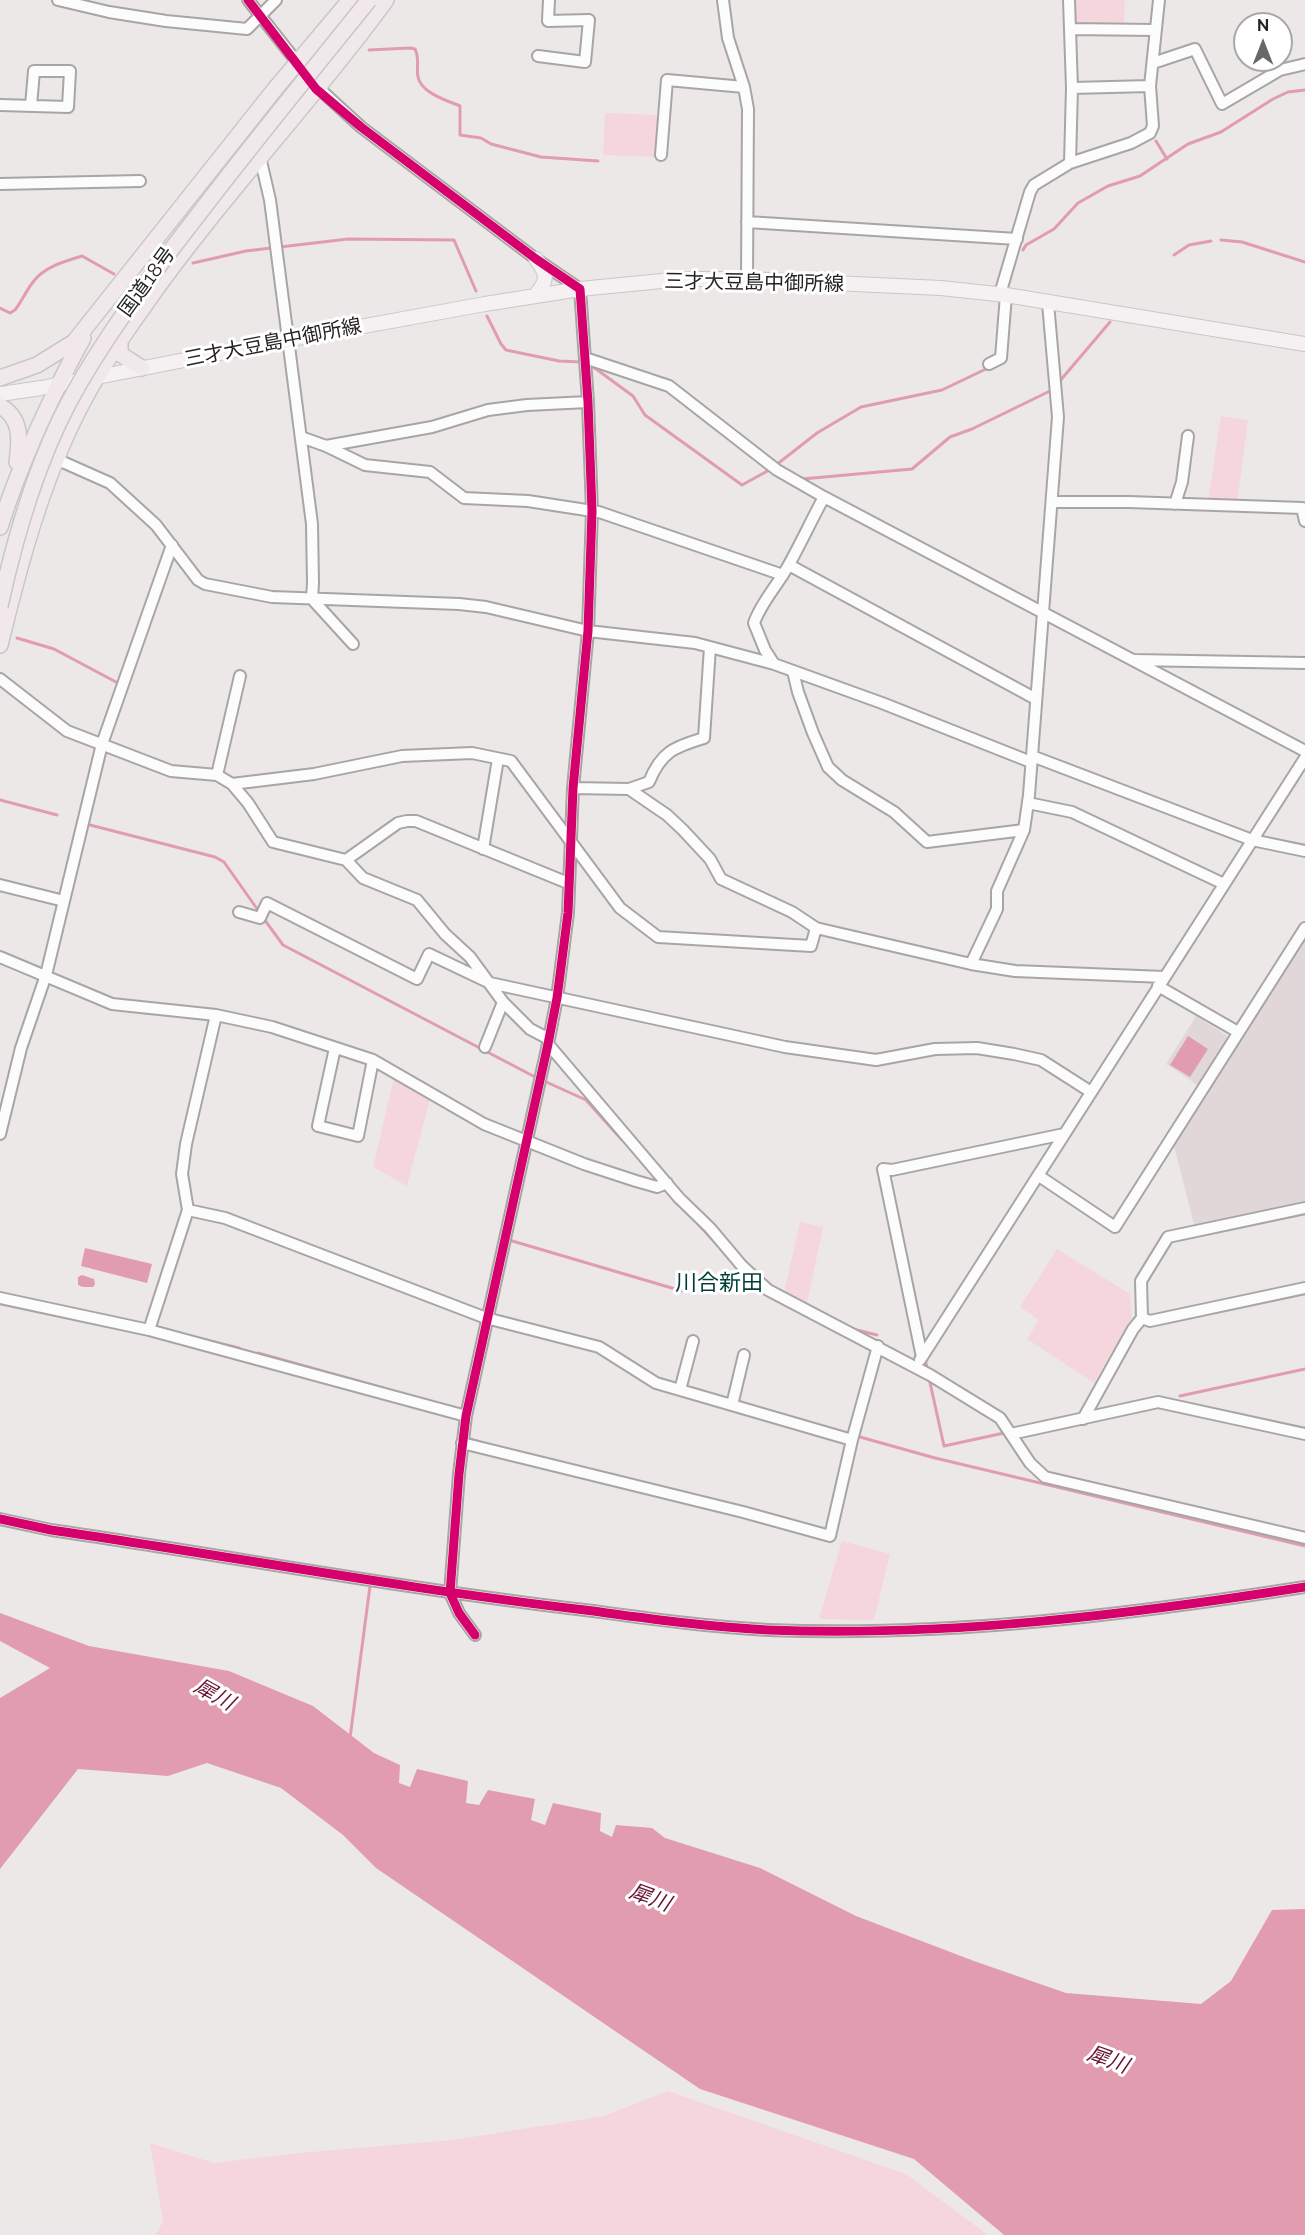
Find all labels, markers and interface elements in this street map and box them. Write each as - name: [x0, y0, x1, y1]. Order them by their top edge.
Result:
- north arrow: [1233, 12, 1293, 72]
- text: N: [1257, 16, 1269, 35]
- street label: 国道18号: [114, 242, 180, 322]
- street label: 三才大豆島中御所線: [664, 269, 844, 297]
- street label: 三才大豆島中御所線: [182, 314, 364, 372]
- district label: 川合新田: [675, 1270, 763, 1296]
- water label: 犀川: [190, 1674, 238, 1716]
- water label: 犀川: [626, 1879, 674, 1917]
- water label: 犀川: [1084, 2041, 1132, 2079]

